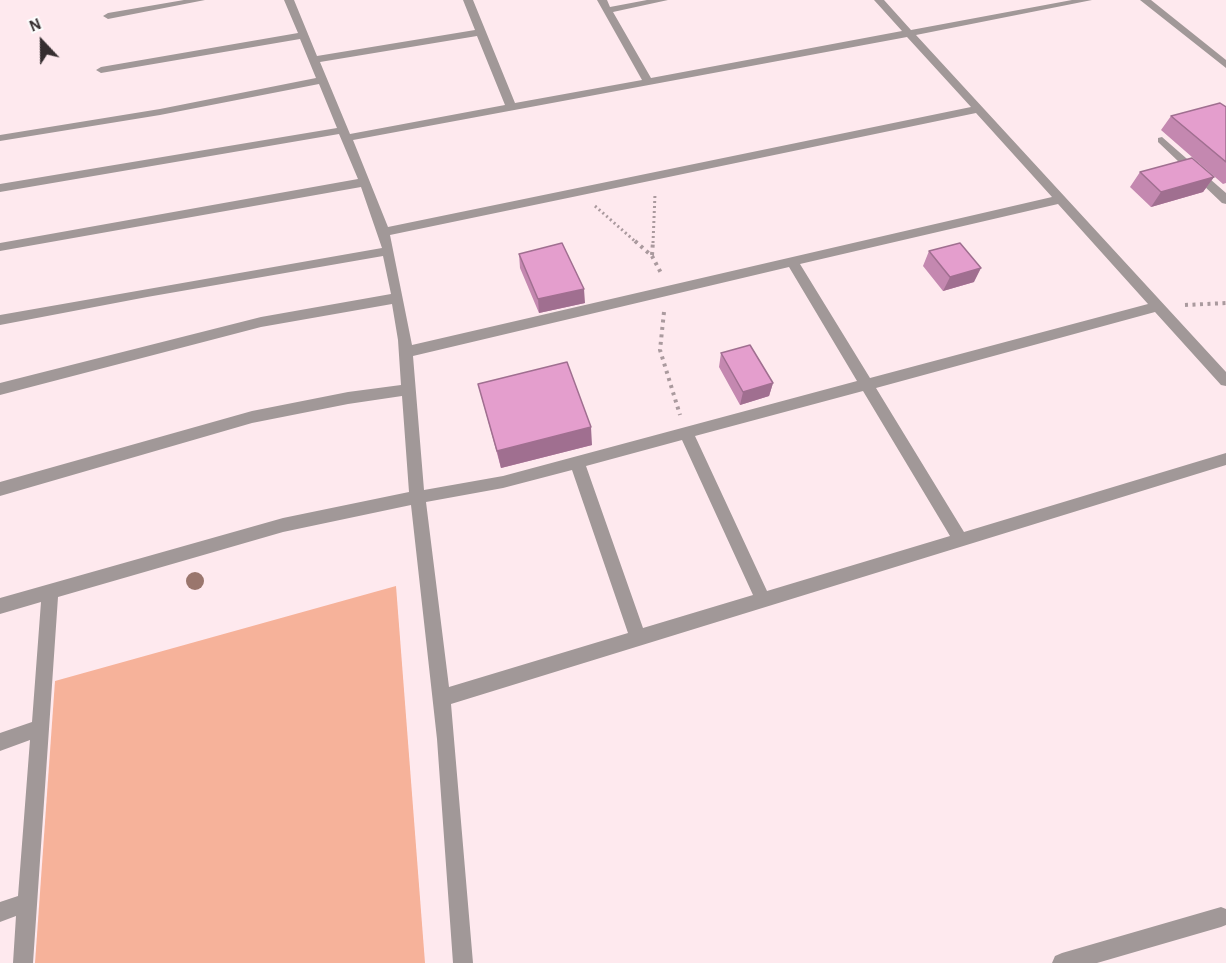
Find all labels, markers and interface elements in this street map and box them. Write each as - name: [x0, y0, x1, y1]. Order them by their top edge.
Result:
- north arrow: [12, 12, 72, 72]
- text: N: [27, 16, 43, 35]

